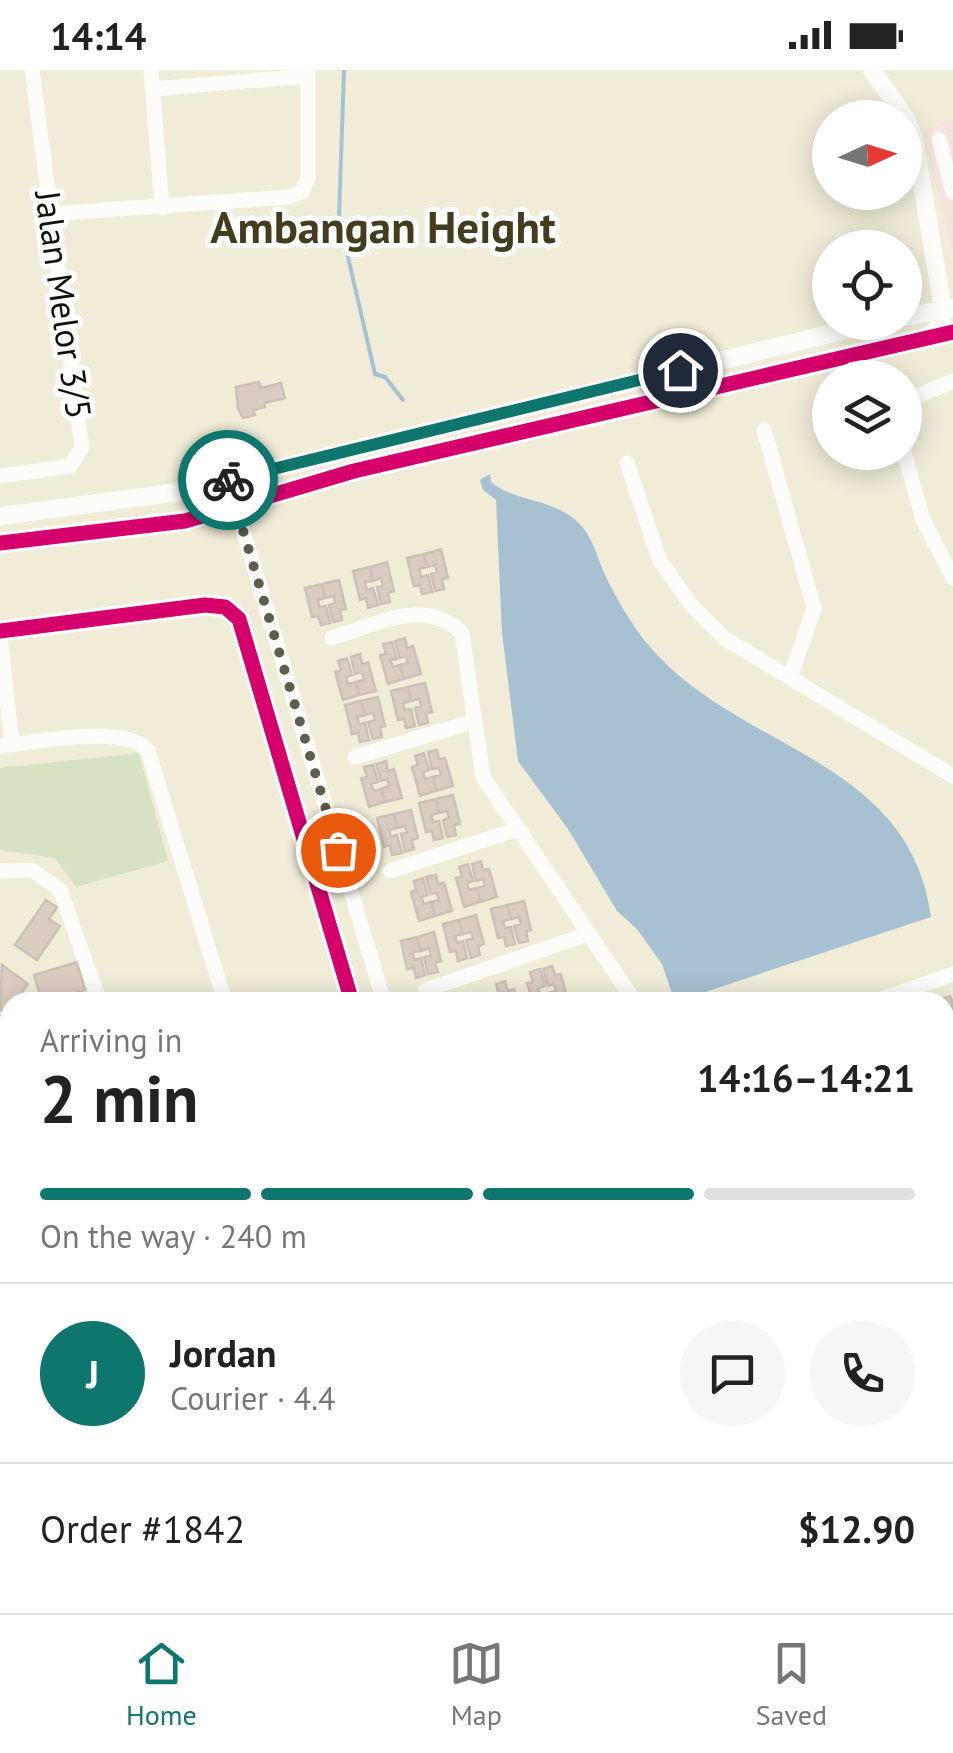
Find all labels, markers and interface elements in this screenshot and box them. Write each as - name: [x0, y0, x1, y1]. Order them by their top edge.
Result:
- text: 14:14: [50, 11, 146, 60]
- north arrow: [812, 100, 922, 210]
- map controls: [812, 100, 922, 470]
- street label: Jalan Melor 3/5: [25, 186, 103, 422]
- district label: Ambangan Height: [210, 197, 556, 255]
- button: locate: [812, 230, 922, 340]
- pin: [638, 328, 723, 413]
- icon: home: [653, 343, 708, 398]
- button: layers: [812, 360, 922, 470]
- courier: [178, 430, 278, 530]
- icon: bike: [201, 453, 256, 508]
- pin: [296, 808, 381, 893]
- icon: bag: [311, 823, 366, 878]
- text: Arriving in: [40, 1019, 182, 1061]
- text: 14:16–14:21: [697, 1053, 915, 1102]
- text: 2 min: [40, 1056, 199, 1140]
- text: On the way · 240 m: [40, 1215, 307, 1257]
- button: chat: [680, 1321, 785, 1426]
- button: phone: [810, 1321, 915, 1426]
- text: Jordan: [170, 1328, 276, 1377]
- text: J: [86, 1349, 99, 1398]
- text: Courier · 4.4: [170, 1377, 336, 1419]
- text: Order #1842: [40, 1504, 245, 1553]
- text: $12.90: [798, 1504, 915, 1553]
- tab: Home: [126, 1636, 197, 1733]
- tab: Map: [449, 1636, 504, 1733]
- tab: Saved: [756, 1636, 827, 1733]

